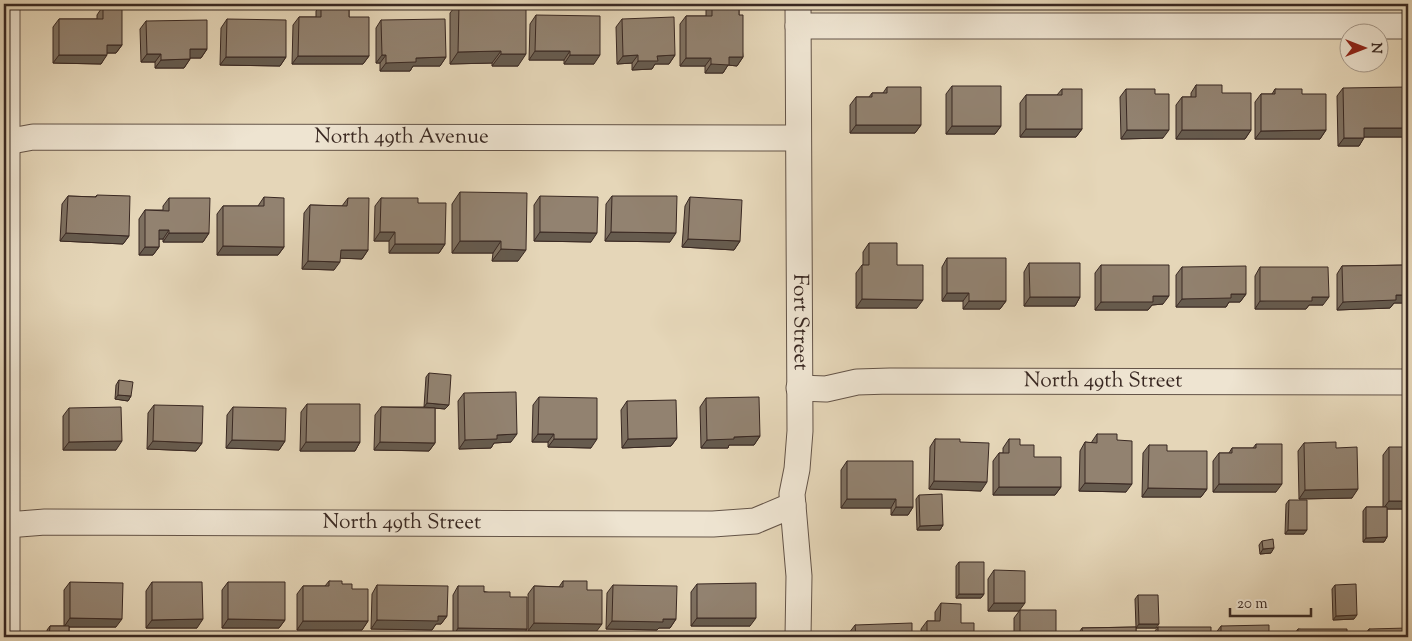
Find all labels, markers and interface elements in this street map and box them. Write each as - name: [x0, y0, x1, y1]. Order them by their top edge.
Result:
- north arrow: [1340, 22, 1390, 72]
- text: N: [1365, 42, 1385, 54]
- street label: North 49th Avenue: [314, 122, 489, 153]
- street label: Fort Street: [784, 274, 815, 370]
- street label: North 49th Street: [1024, 366, 1183, 397]
- street label: North 49th Street: [323, 508, 481, 538]
- scale bar: [1230, 586, 1311, 618]
- text: 20 m: [1237, 594, 1268, 615]

